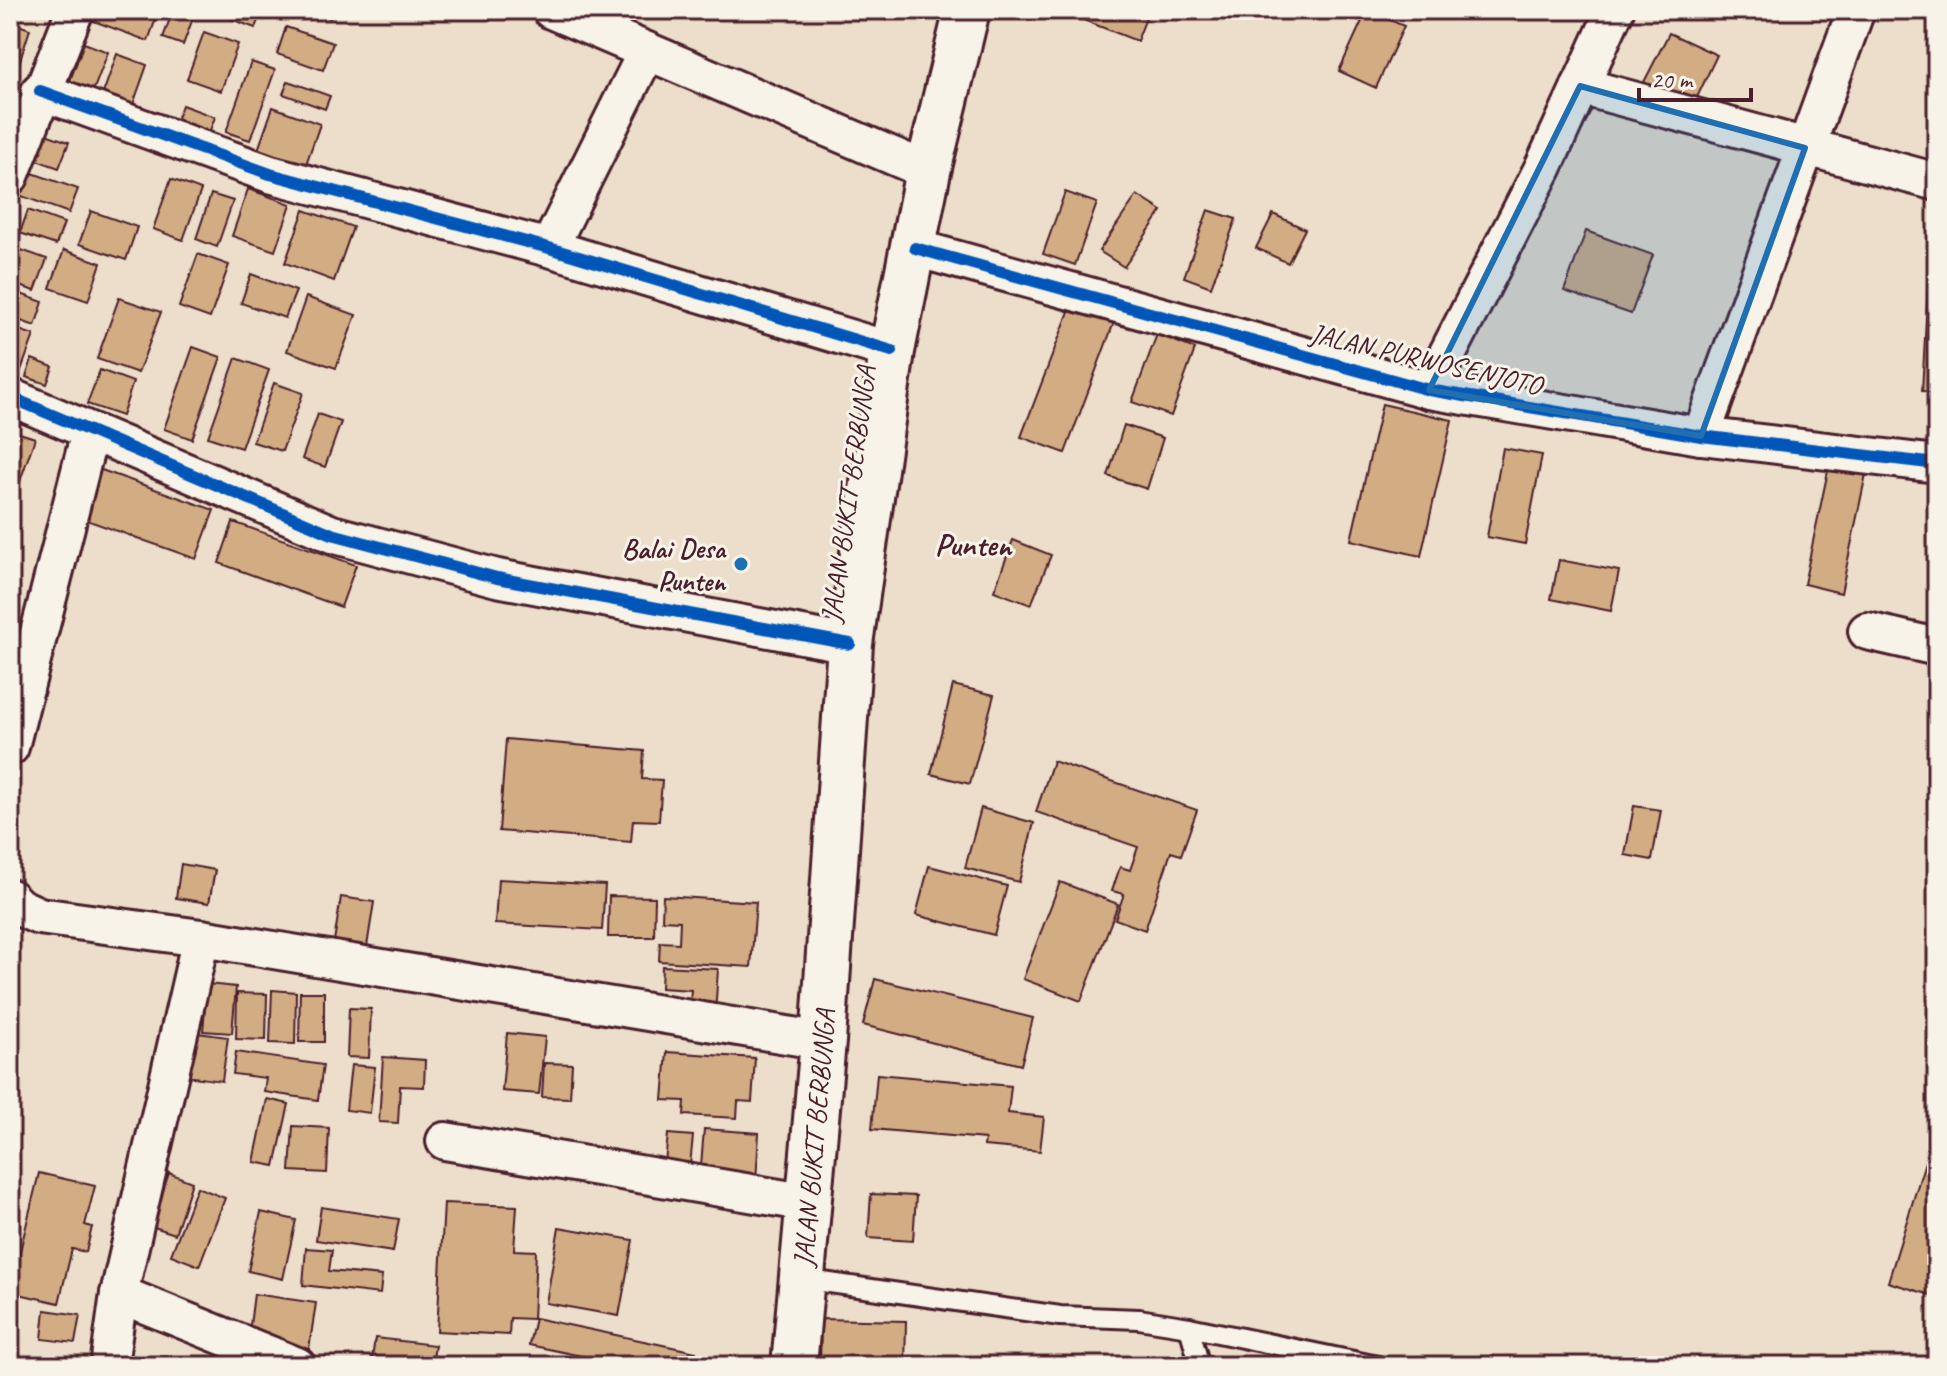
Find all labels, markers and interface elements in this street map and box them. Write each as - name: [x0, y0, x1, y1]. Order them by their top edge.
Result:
- scale bar: [1639, 52, 1751, 102]
- text: 20 m: [1651, 65, 1694, 95]
- street label: JALAN PURWOSENJOTO: [1305, 315, 1548, 403]
- street label: JALAN BUKIT BERBUNGA: [812, 362, 884, 626]
- district label: Punten: [935, 524, 1014, 565]
- place label: Balai Desa Punten: [622, 531, 728, 598]
- marker: Balai Desa Punten: [732, 555, 750, 573]
- street label: JALAN BUKIT BERBUNGA: [785, 1006, 843, 1270]

